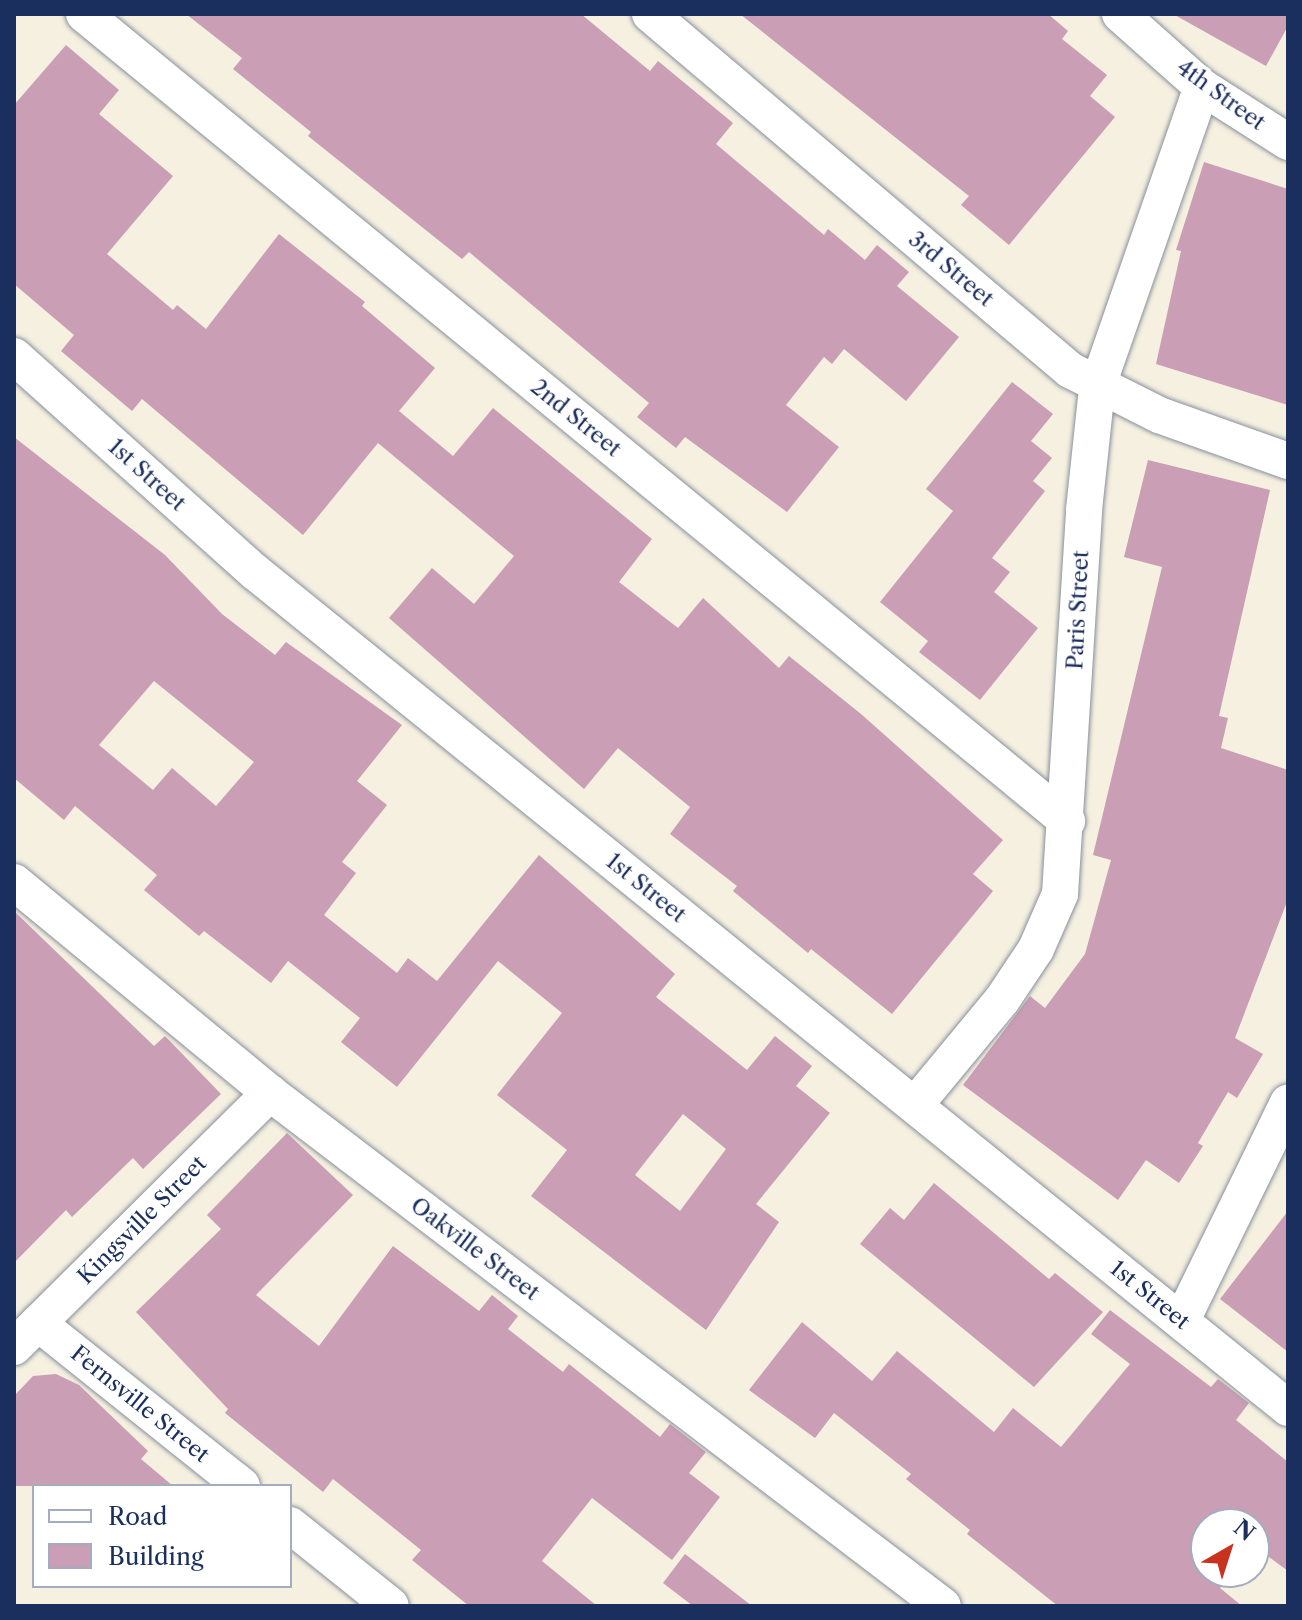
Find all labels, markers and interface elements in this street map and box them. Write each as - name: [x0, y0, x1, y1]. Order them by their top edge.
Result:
- street label: 4th Street: [1172, 54, 1270, 136]
- street label: 3rd Street: [903, 226, 999, 312]
- street label: 2nd Street: [526, 374, 626, 462]
- street label: 1st Street: [103, 434, 191, 516]
- street label: Paris Street: [1062, 550, 1094, 670]
- street label: 1st Street: [601, 848, 691, 928]
- street label: Kingsville Street: [72, 1150, 212, 1290]
- street label: Oakville Street: [405, 1192, 545, 1306]
- street label: 1st Street: [1105, 1255, 1195, 1335]
- street label: Fernsville Street: [65, 1340, 215, 1468]
- legend: [32, 1484, 292, 1588]
- text: Road: [108, 1502, 167, 1531]
- north arrow: [1190, 1508, 1270, 1588]
- text: N: [1228, 1514, 1260, 1547]
- text: Building: [108, 1542, 204, 1571]

